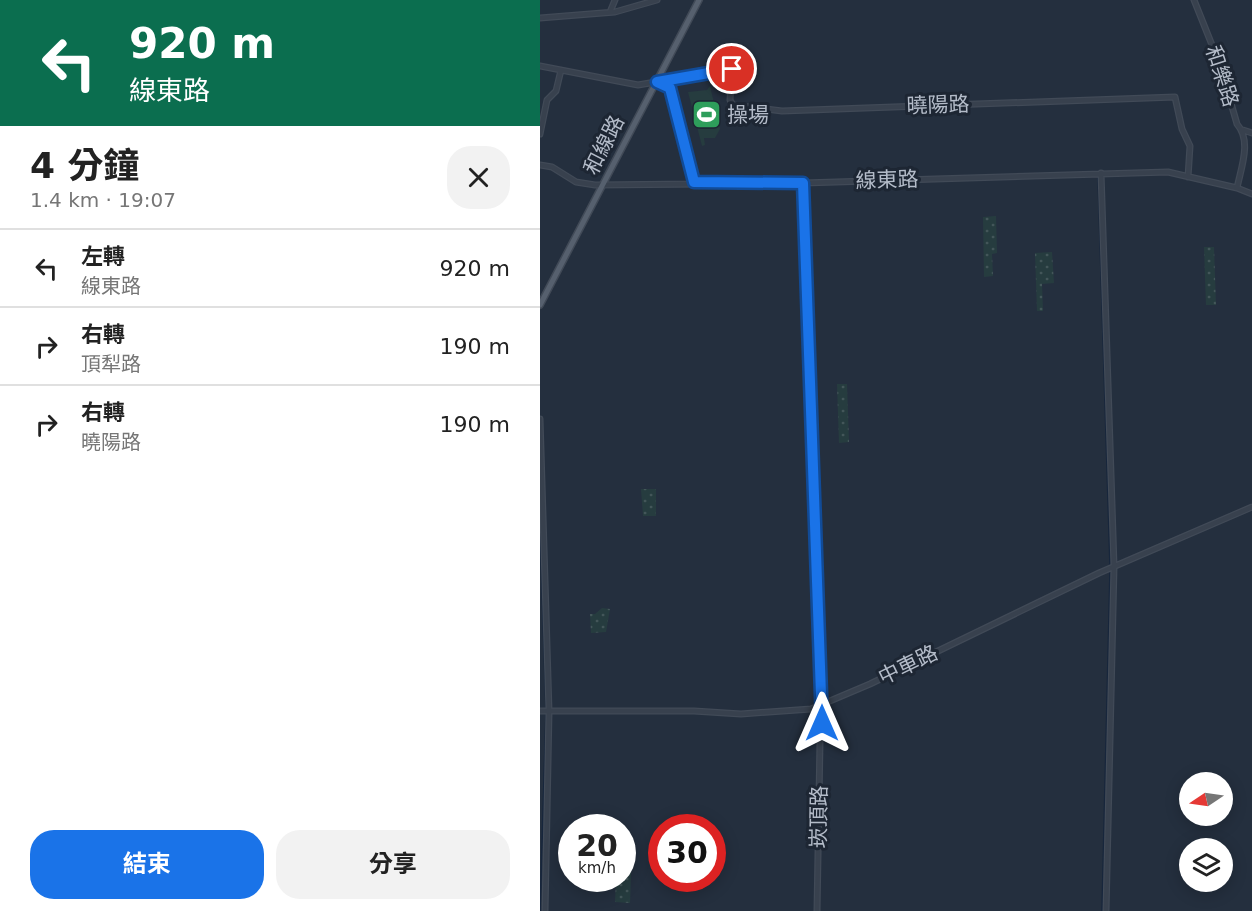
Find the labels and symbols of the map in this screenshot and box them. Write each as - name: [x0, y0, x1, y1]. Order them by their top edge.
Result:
- street label: 和樂路: [1201, 42, 1243, 110]
- pin: [706, 43, 757, 94]
- street label: 曉陽路: [906, 92, 970, 118]
- sports icon: 操場: [690, 99, 722, 131]
- place label: 操場: [727, 103, 769, 127]
- street label: 和線路: [579, 111, 629, 179]
- street label: 線東路: [855, 167, 919, 193]
- street label: 中車路: [874, 640, 942, 690]
- position arrow: [790, 691, 854, 755]
- north arrow: [1179, 772, 1233, 826]
- street label: 崁頂路: [806, 785, 832, 849]
- speed limit sign: 30: [648, 814, 726, 892]

